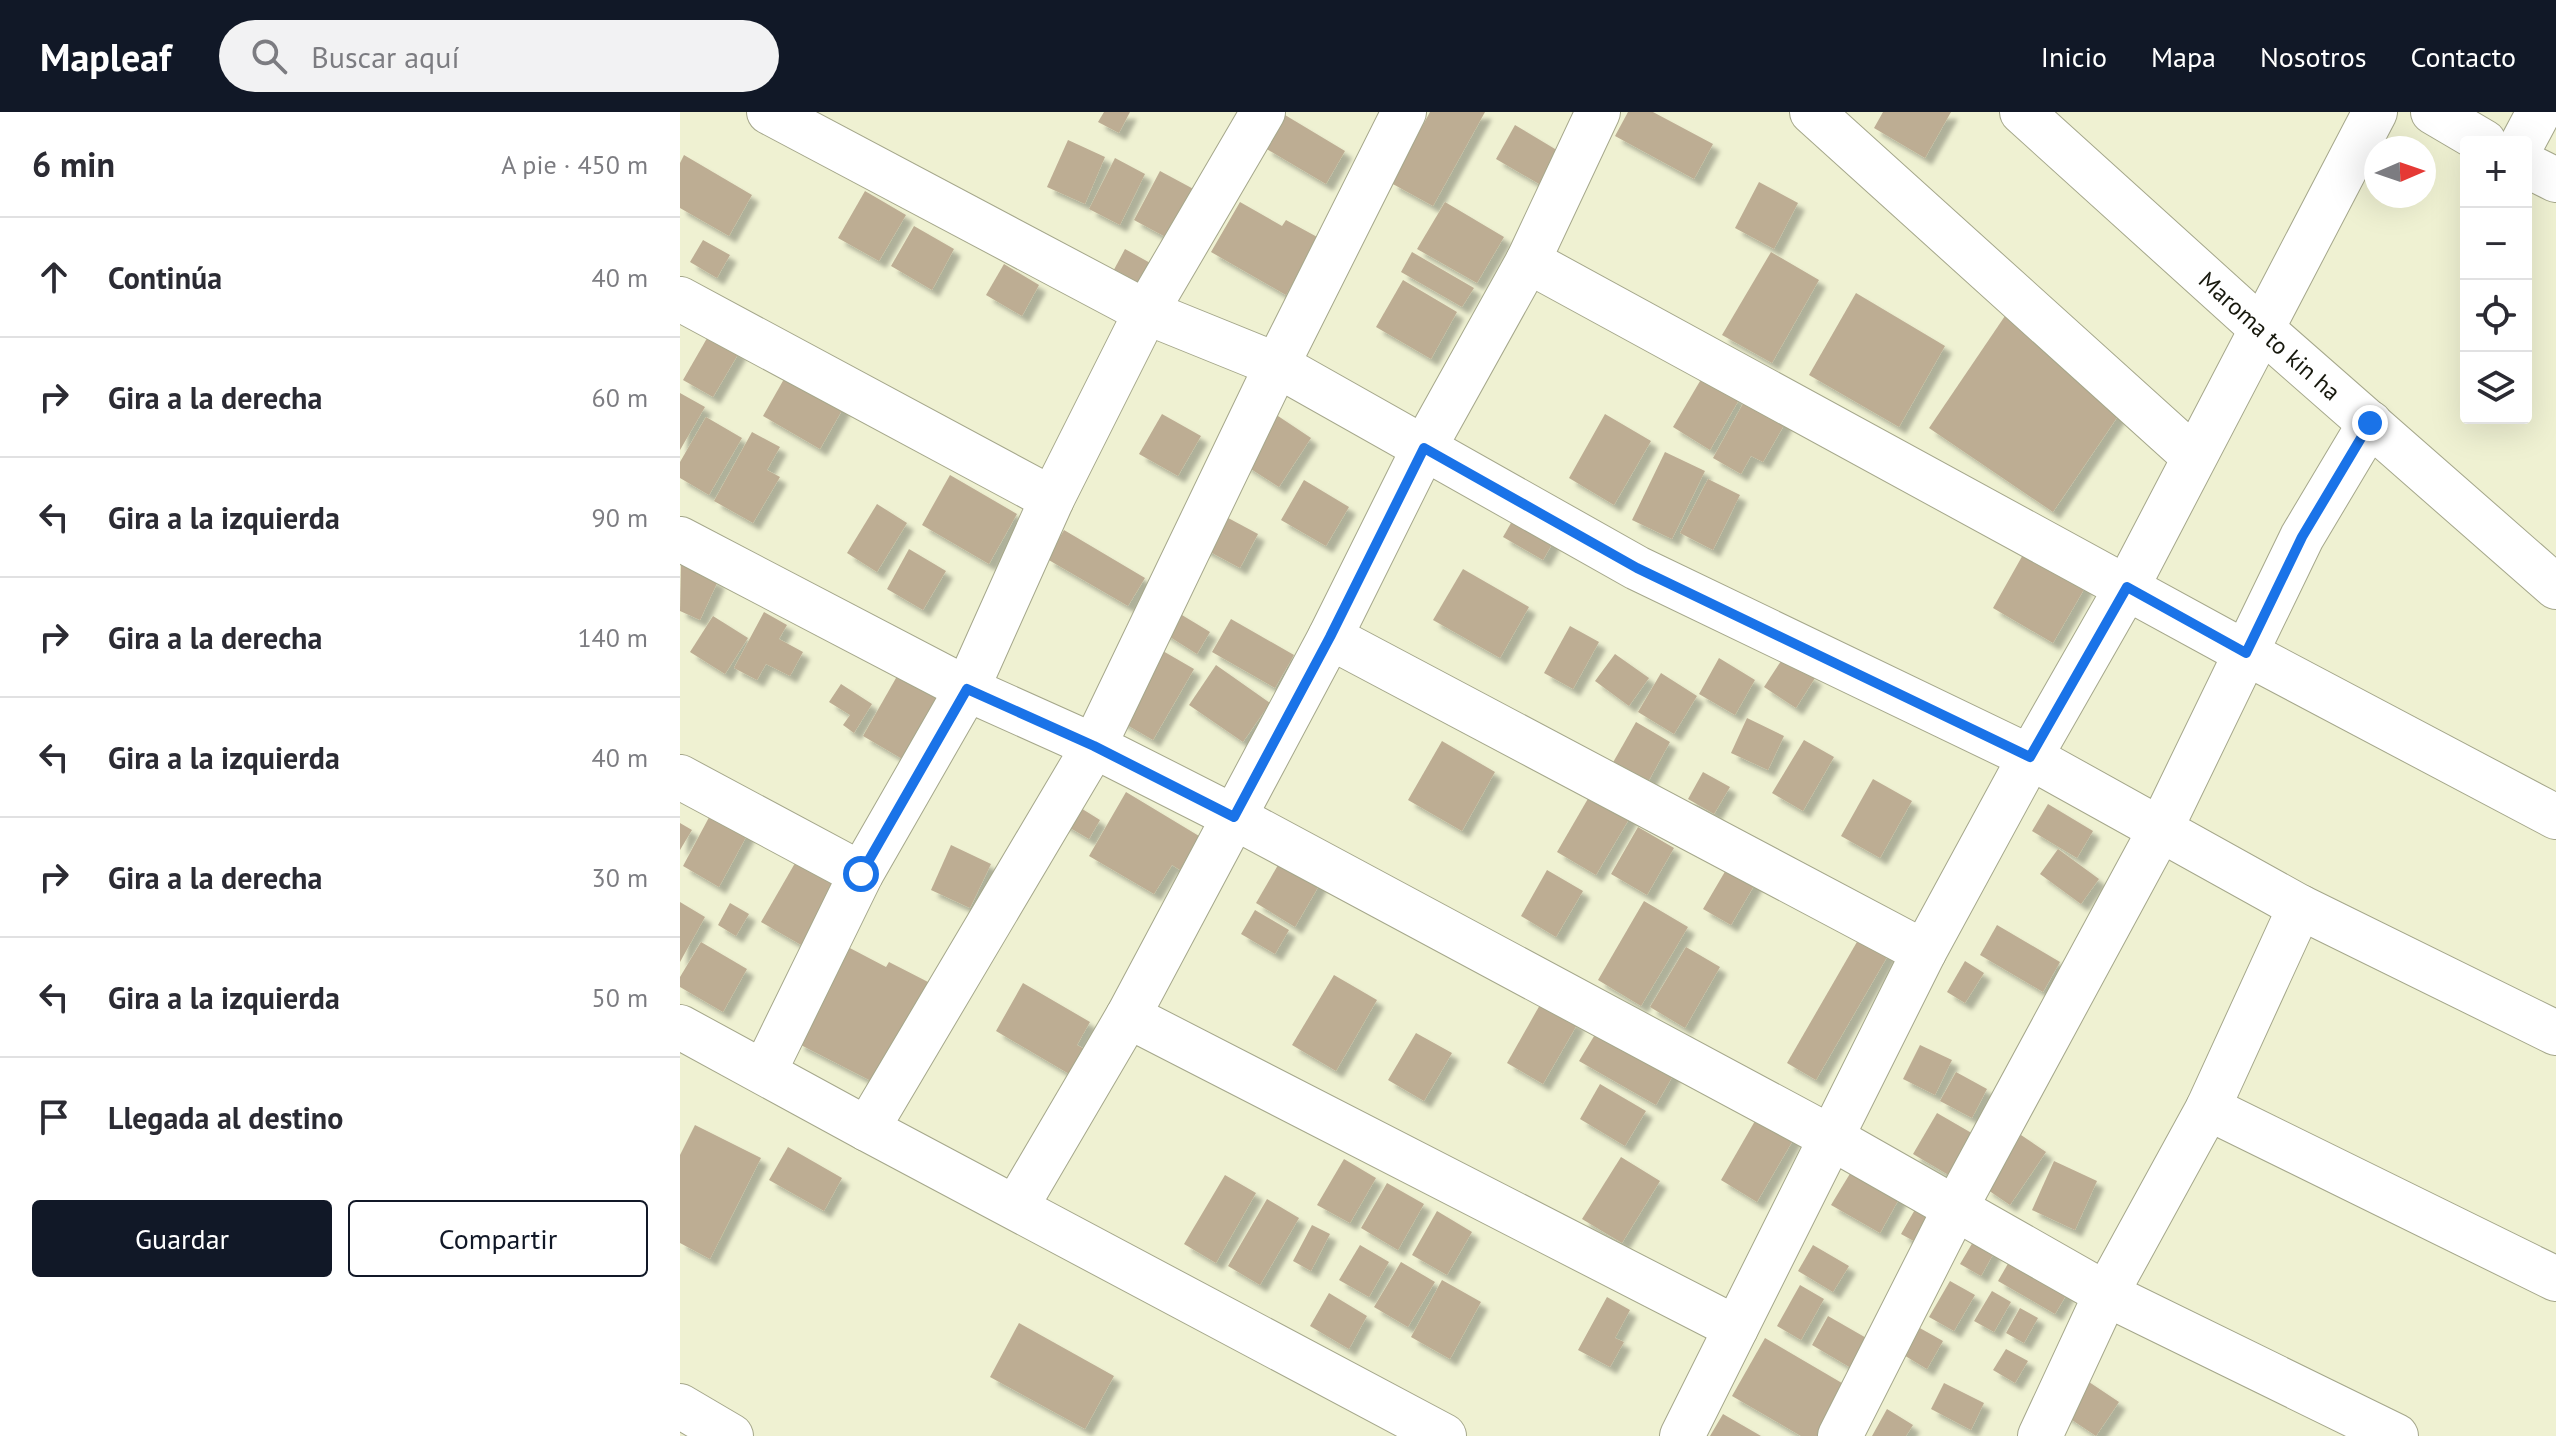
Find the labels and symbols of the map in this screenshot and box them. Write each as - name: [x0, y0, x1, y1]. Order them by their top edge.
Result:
- north arrow: [2364, 136, 2436, 208]
- street label: Maroma to kin ha: [2193, 264, 2347, 407]
- route end: [2352, 405, 2388, 441]
- route start: [843, 856, 879, 892]

